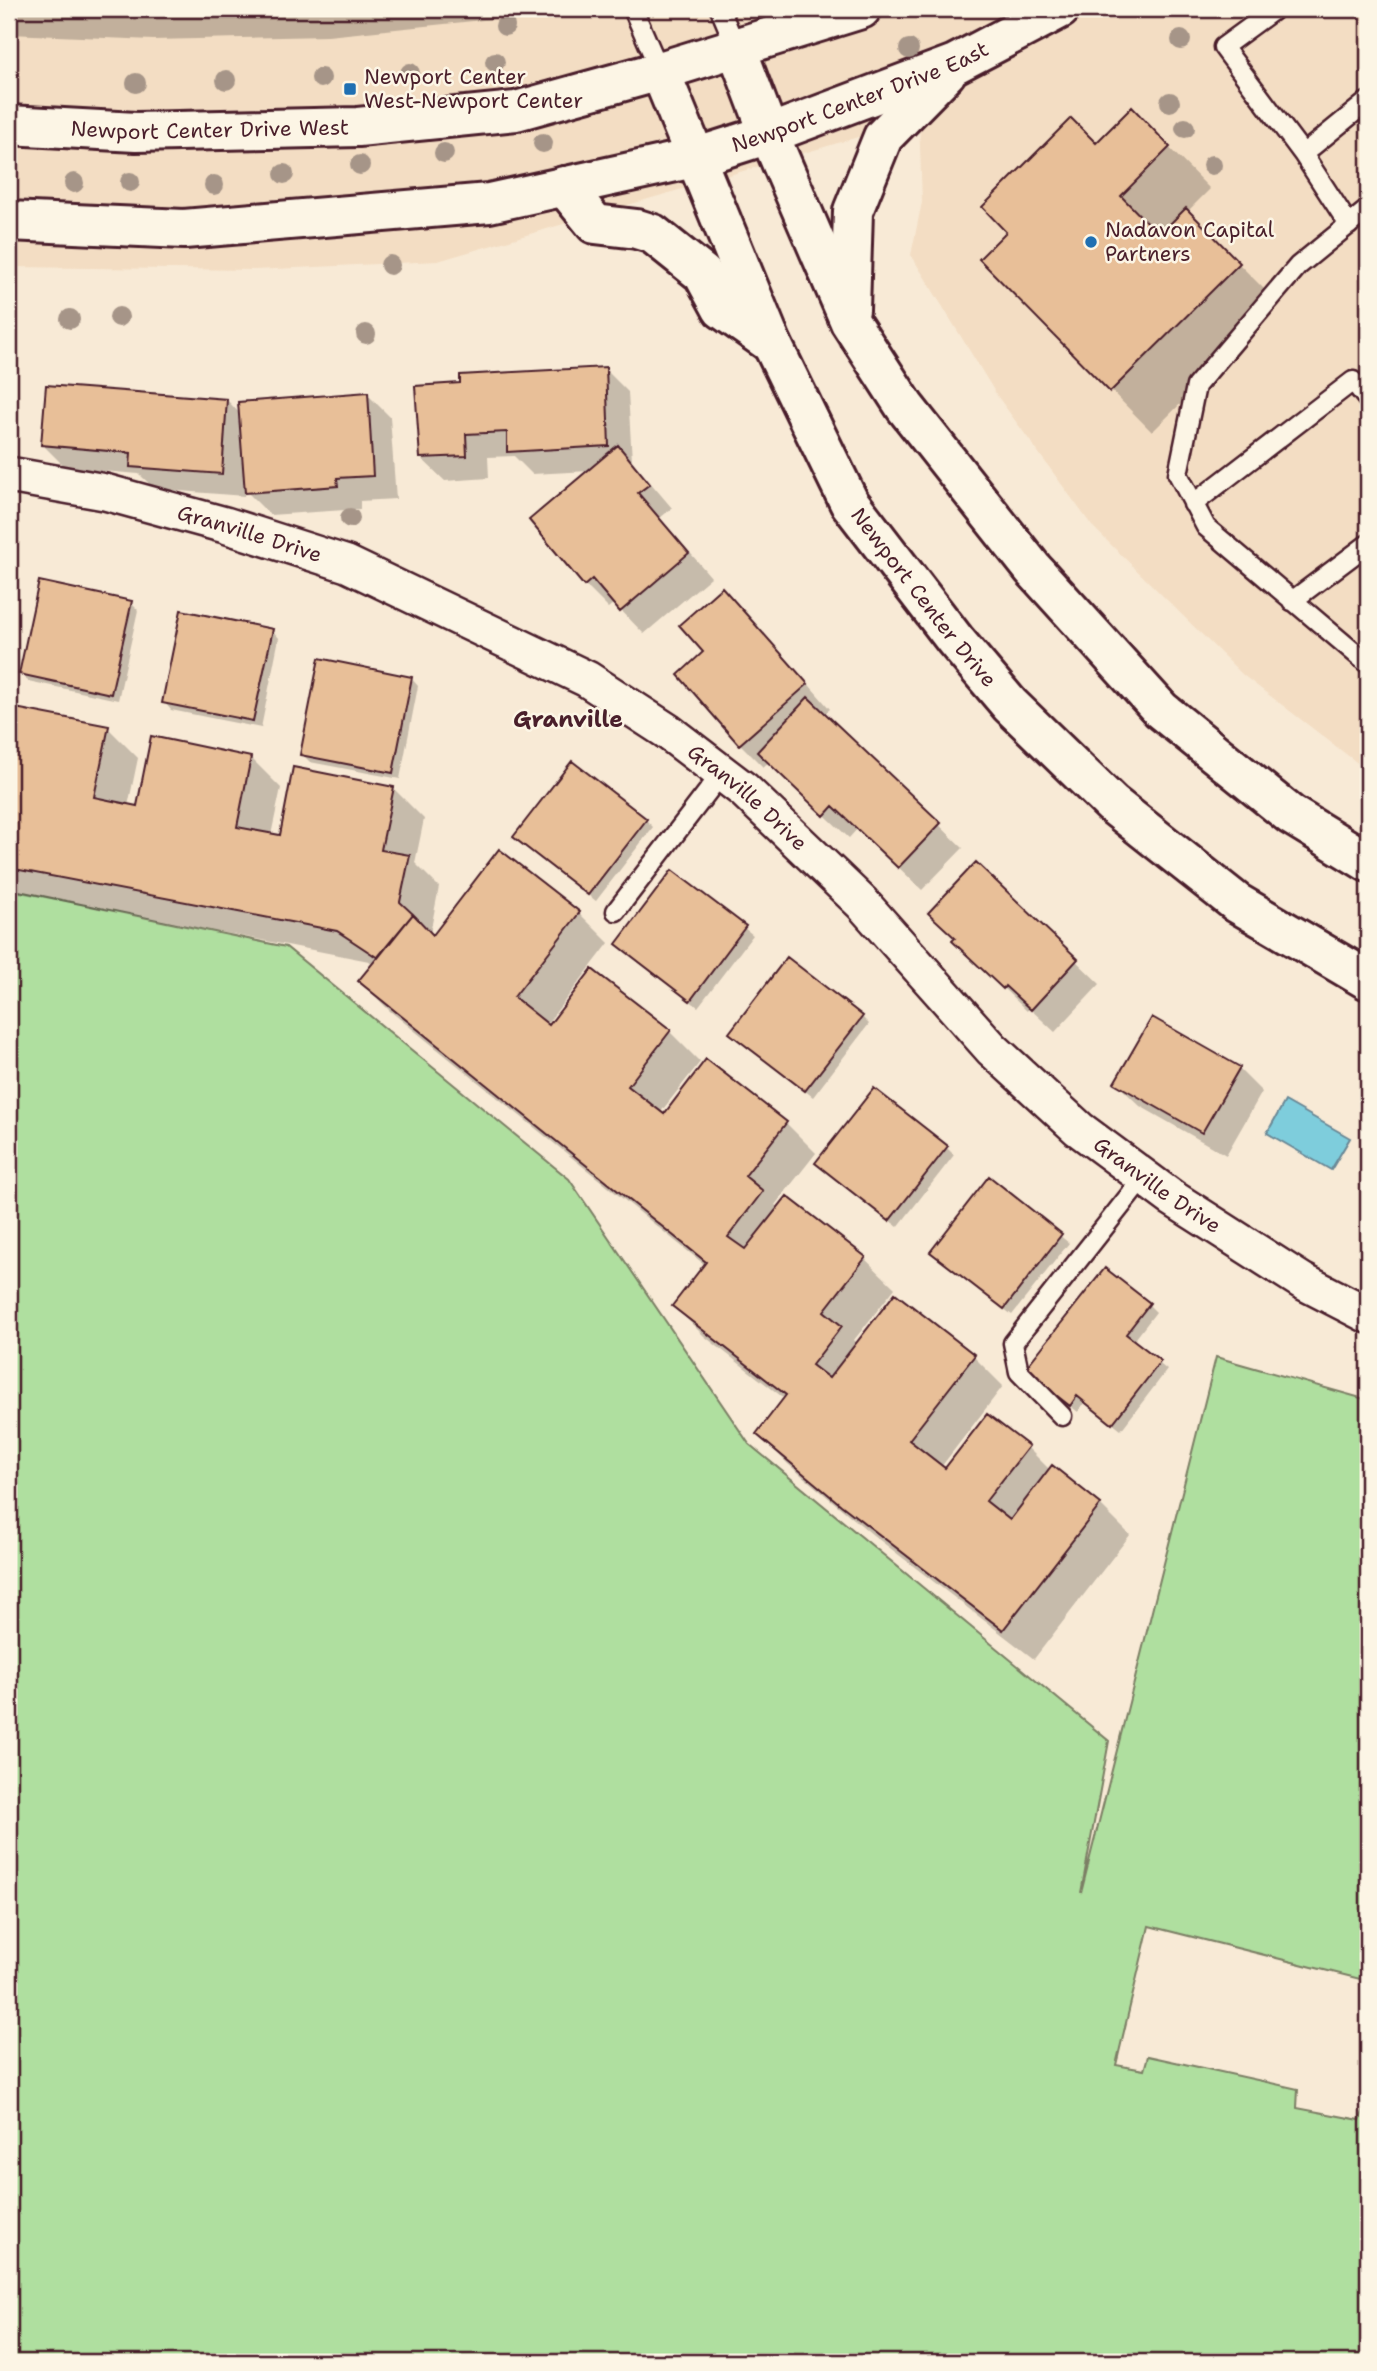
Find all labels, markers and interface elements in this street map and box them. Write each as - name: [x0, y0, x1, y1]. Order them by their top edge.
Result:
- street label: Newport Center Drive East: [728, 35, 993, 159]
- place label: Newport Center West-Newport Center: [364, 63, 583, 115]
- marker: Newport Center West-Newport Center: [342, 81, 358, 97]
- street label: Newport Center Drive West: [70, 113, 349, 146]
- place label: Nadavon Capital Partners: [1105, 216, 1275, 268]
- marker: Nadavon Capital Partners: [1083, 234, 1099, 250]
- street label: Granville Drive: [174, 499, 326, 569]
- street label: Newport Center Drive: [844, 502, 1003, 693]
- district label: Granville: [513, 704, 623, 734]
- street label: Granville Drive: [682, 738, 813, 857]
- street label: Granville Drive: [1088, 1130, 1226, 1240]

